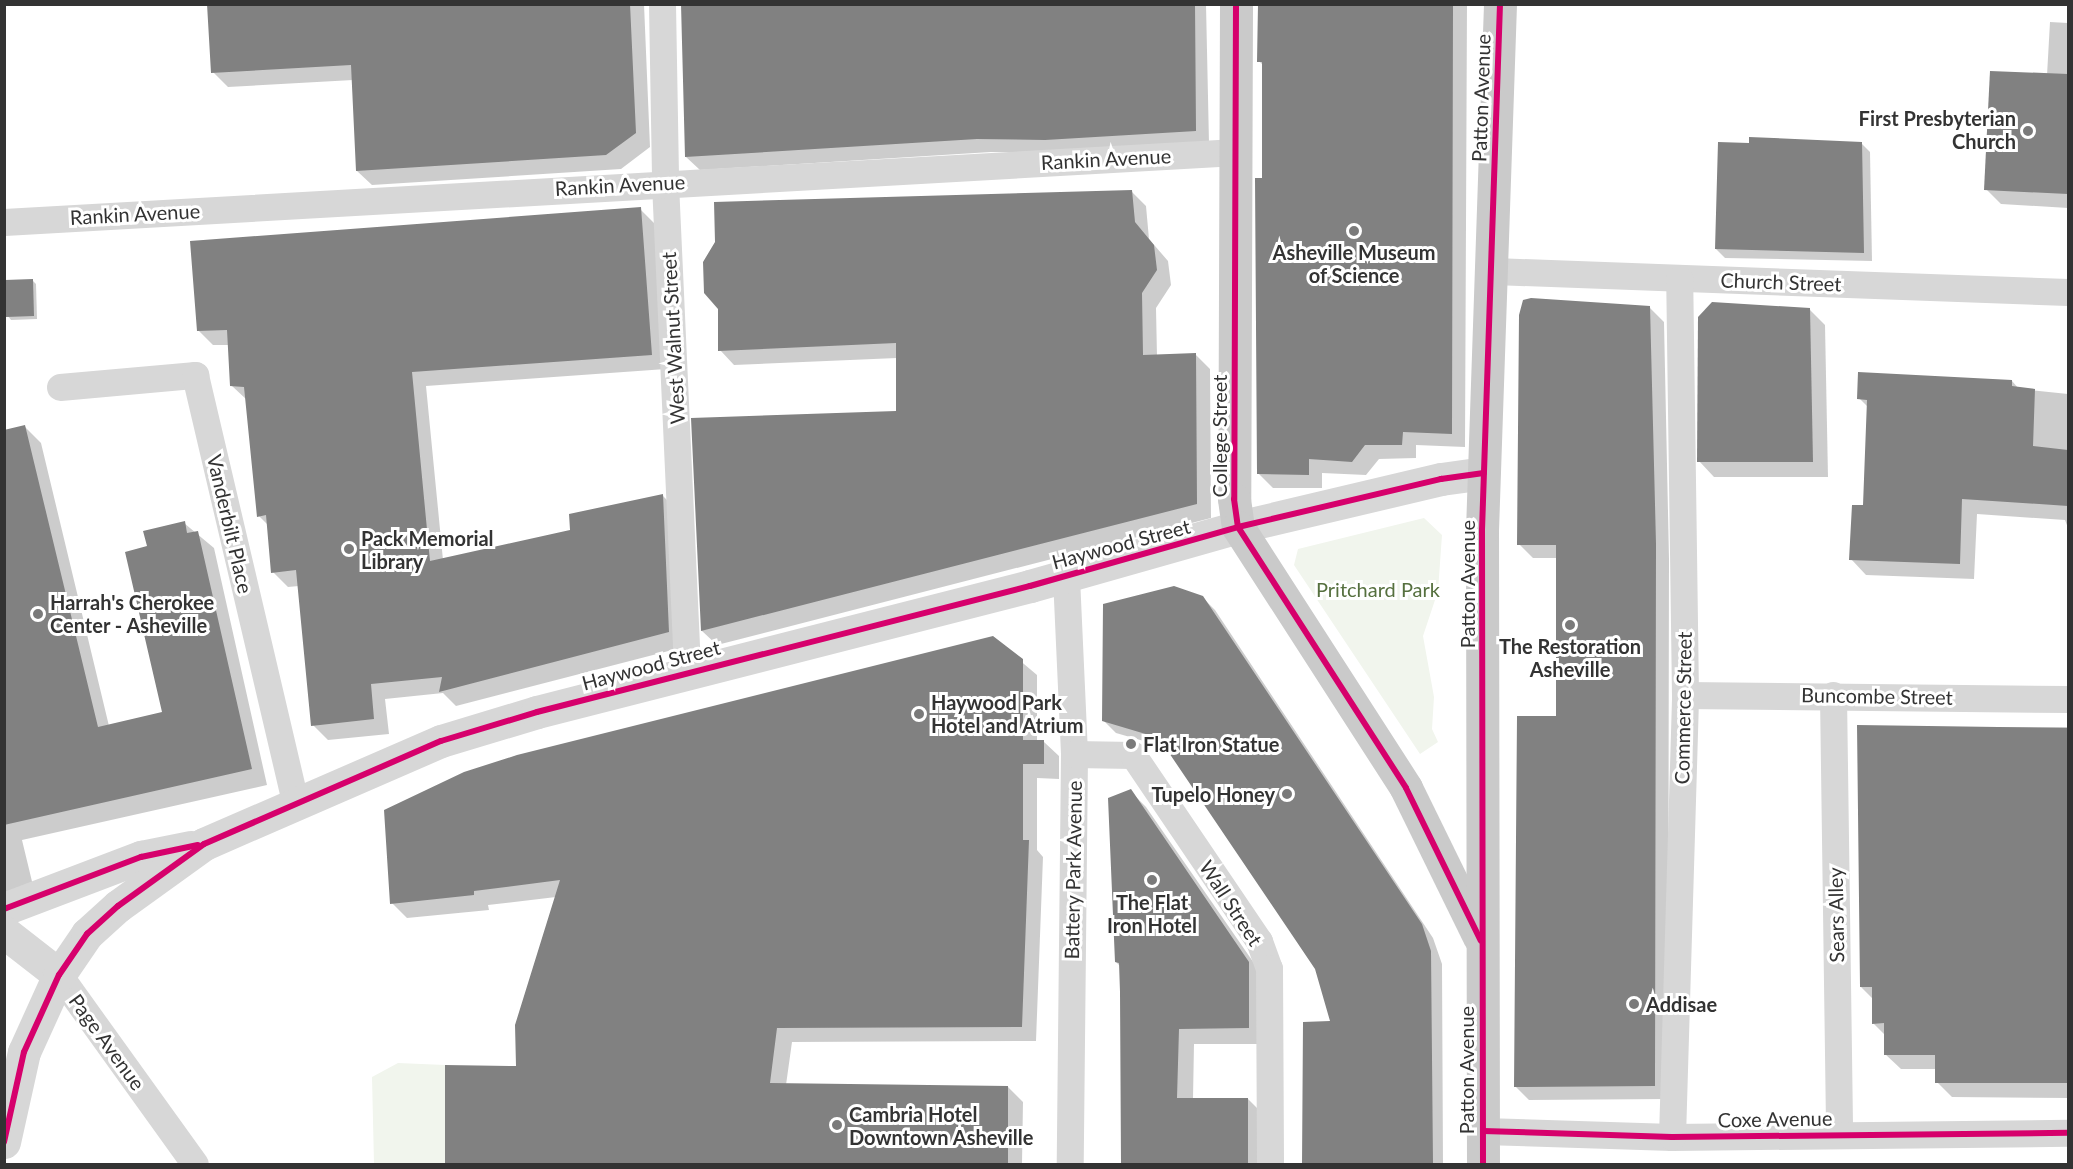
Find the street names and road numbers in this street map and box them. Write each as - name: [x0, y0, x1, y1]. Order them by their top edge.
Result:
- street label: Patton Avenue: [1467, 33, 1495, 163]
- street label: Rankin Avenue: [1040, 144, 1172, 174]
- street label: Rankin Avenue: [554, 170, 686, 200]
- street label: Rankin Avenue: [69, 199, 201, 229]
- street label: West Walnut Street: [657, 251, 689, 425]
- street label: Church Street: [1720, 268, 1842, 296]
- street label: College Street: [1207, 374, 1231, 498]
- street label: Vanderbilt Place: [202, 452, 258, 596]
- street label: Haywood Street: [1049, 514, 1193, 574]
- street label: Patton Avenue: [1455, 520, 1479, 648]
- street label: Commerce Street: [1670, 632, 1696, 784]
- street label: Haywood Street: [579, 635, 723, 695]
- street label: Buncombe Street: [1801, 683, 1953, 709]
- street label: Battery Park Avenue: [1059, 780, 1087, 960]
- street label: Wall Street: [1195, 856, 1267, 950]
- street label: Sears Alley: [1823, 867, 1849, 963]
- street label: Page Avenue: [64, 989, 150, 1095]
- street label: Patton Avenue: [1454, 1006, 1478, 1134]
- street label: Coxe Avenue: [1717, 1106, 1833, 1132]

